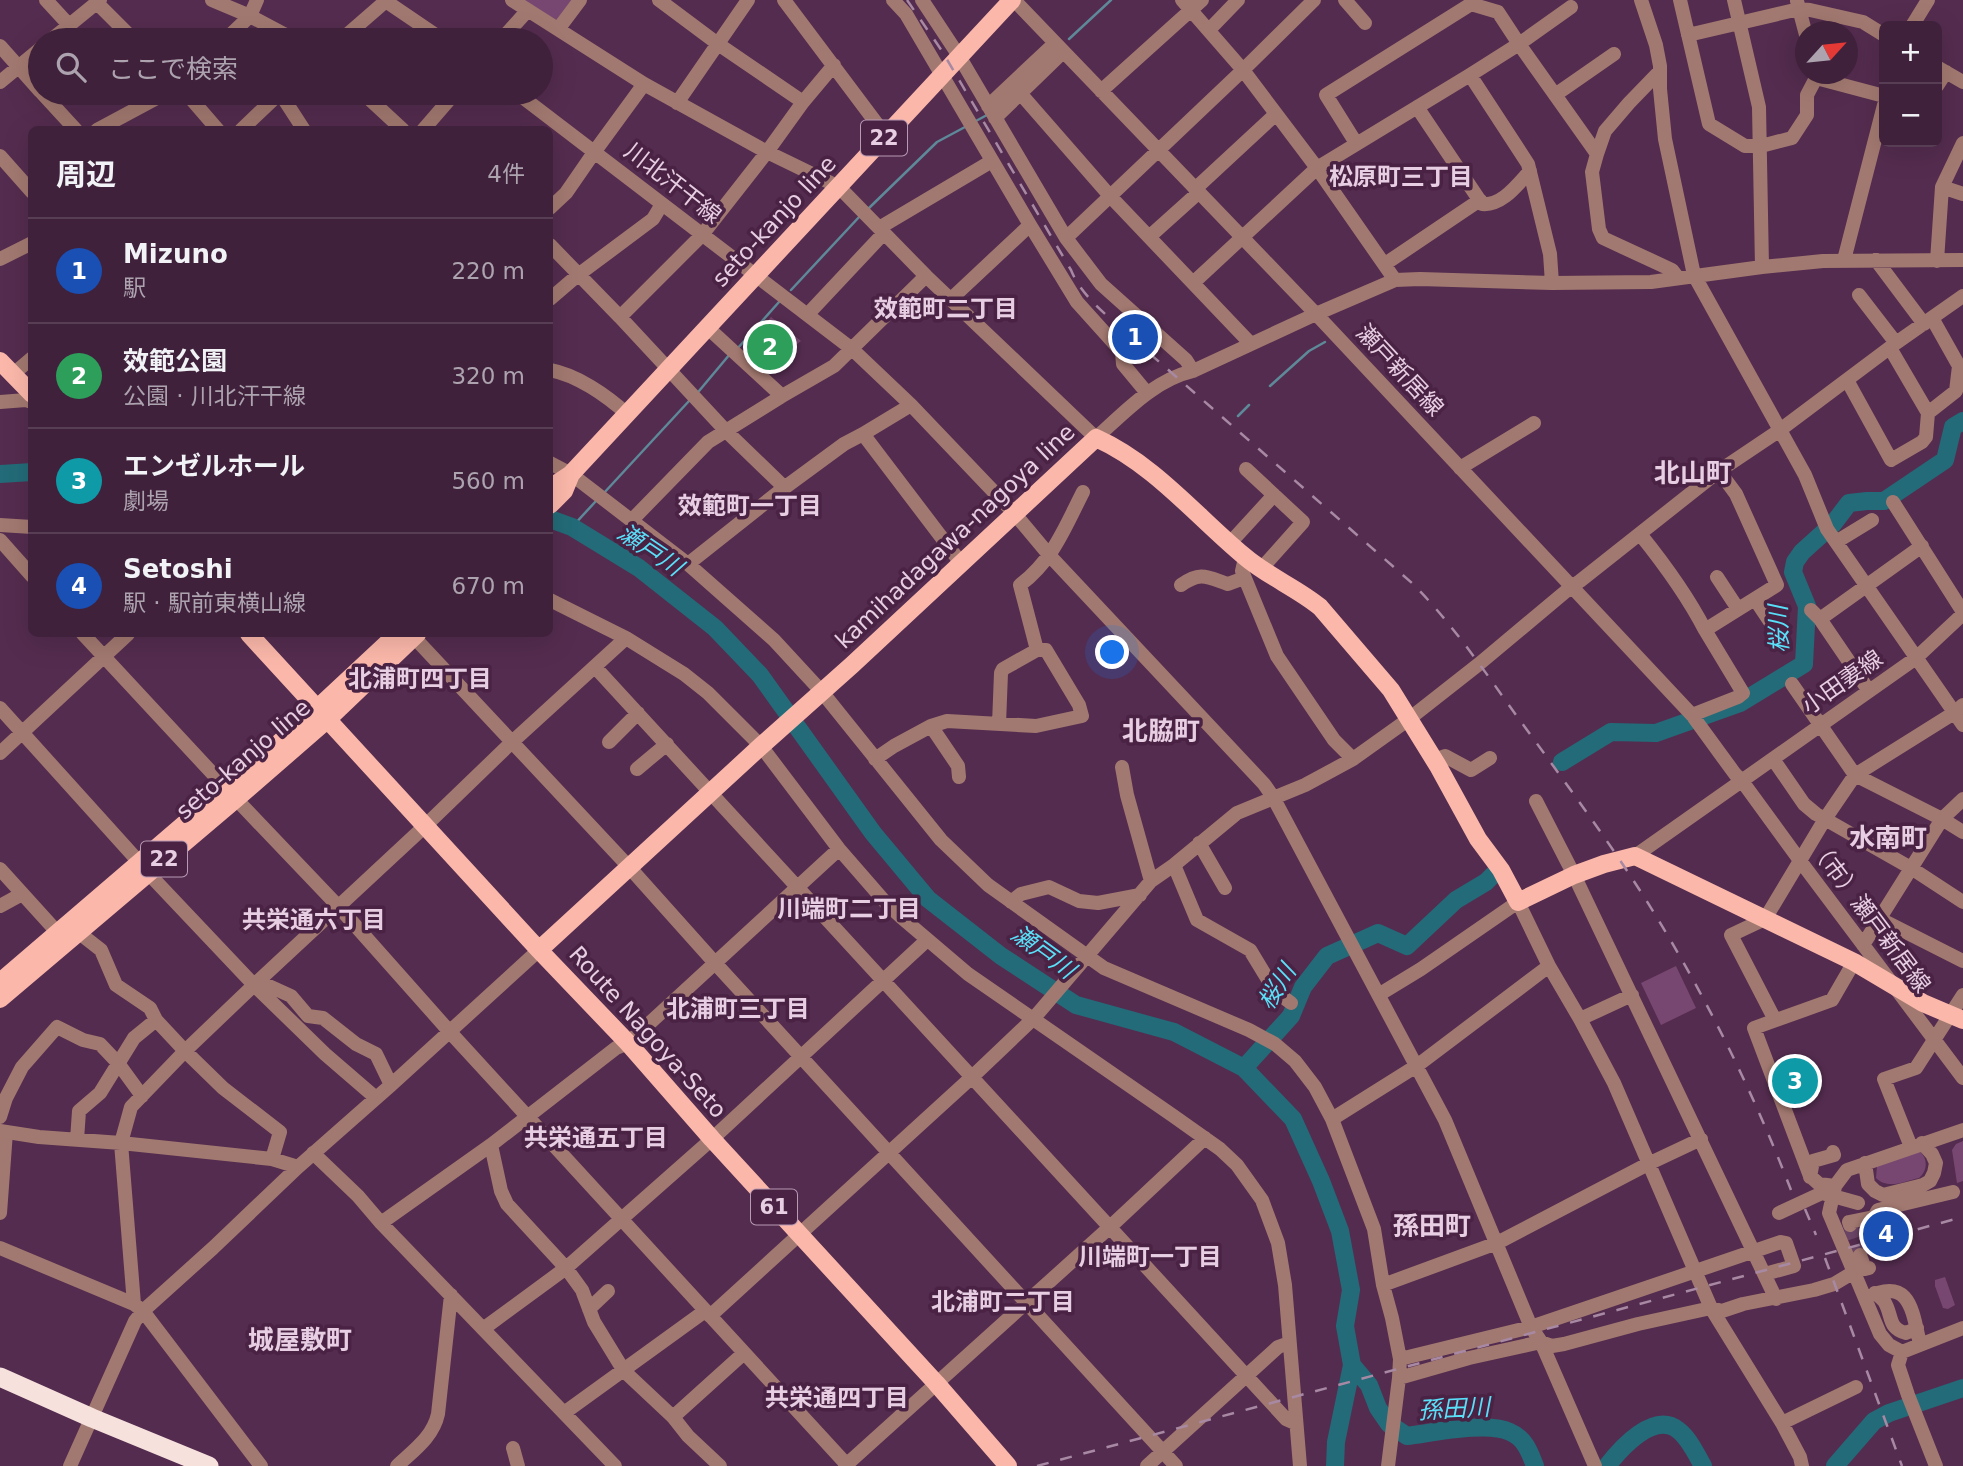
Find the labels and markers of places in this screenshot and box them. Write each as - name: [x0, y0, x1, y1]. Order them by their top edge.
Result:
- pin: 1: [1112, 311, 1158, 363]
- pin: 2: [747, 321, 793, 373]
- pin: 3: [1772, 1055, 1818, 1107]
- pin: 4: [1863, 1208, 1909, 1260]

